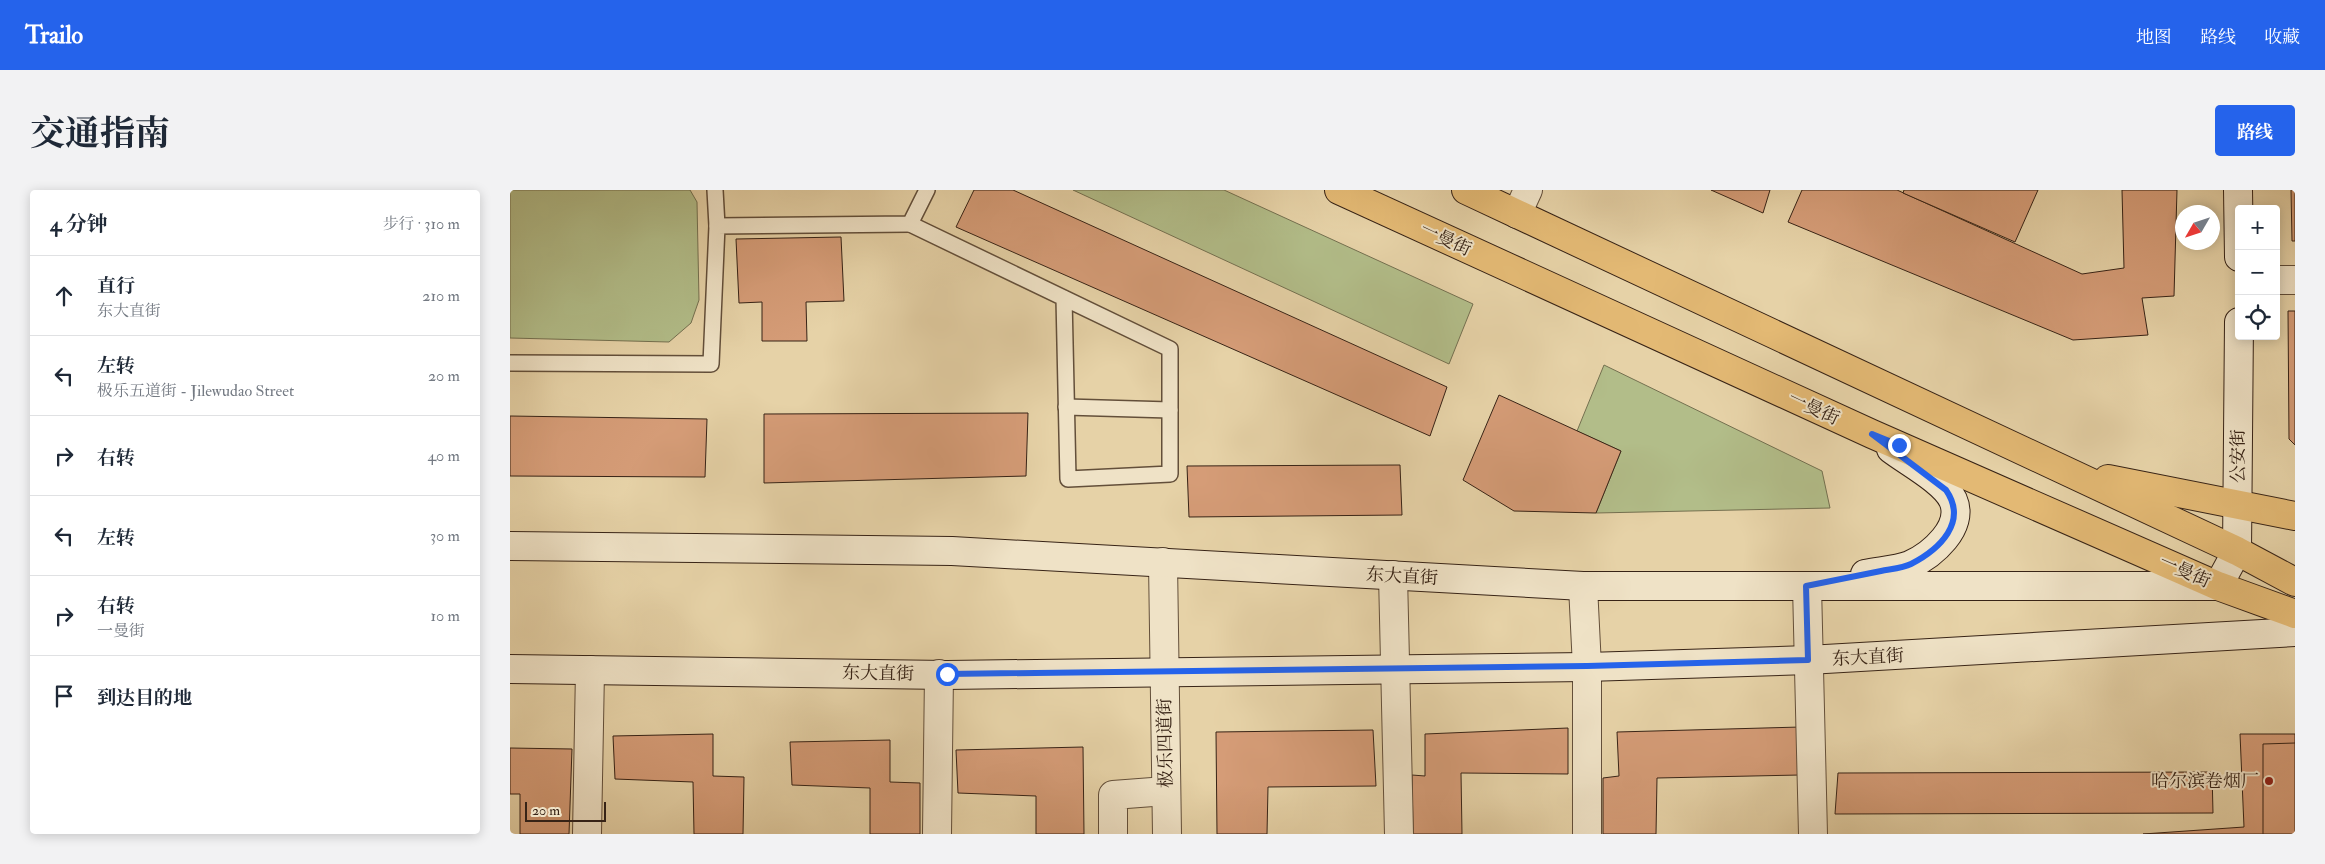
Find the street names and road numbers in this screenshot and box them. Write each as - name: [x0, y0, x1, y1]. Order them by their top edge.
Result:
- street label: 一曼街: [1416, 218, 1475, 261]
- street label: 一曼街: [1784, 387, 1843, 430]
- street label: 公安街: [2227, 429, 2250, 483]
- street label: 一曼街: [2155, 550, 2214, 593]
- street label: 东大直街: [1365, 563, 1439, 590]
- street label: 东大直街: [1831, 644, 1905, 671]
- street label: 东大直街: [842, 661, 914, 686]
- street label: 极乐四道街: [1153, 698, 1178, 788]

